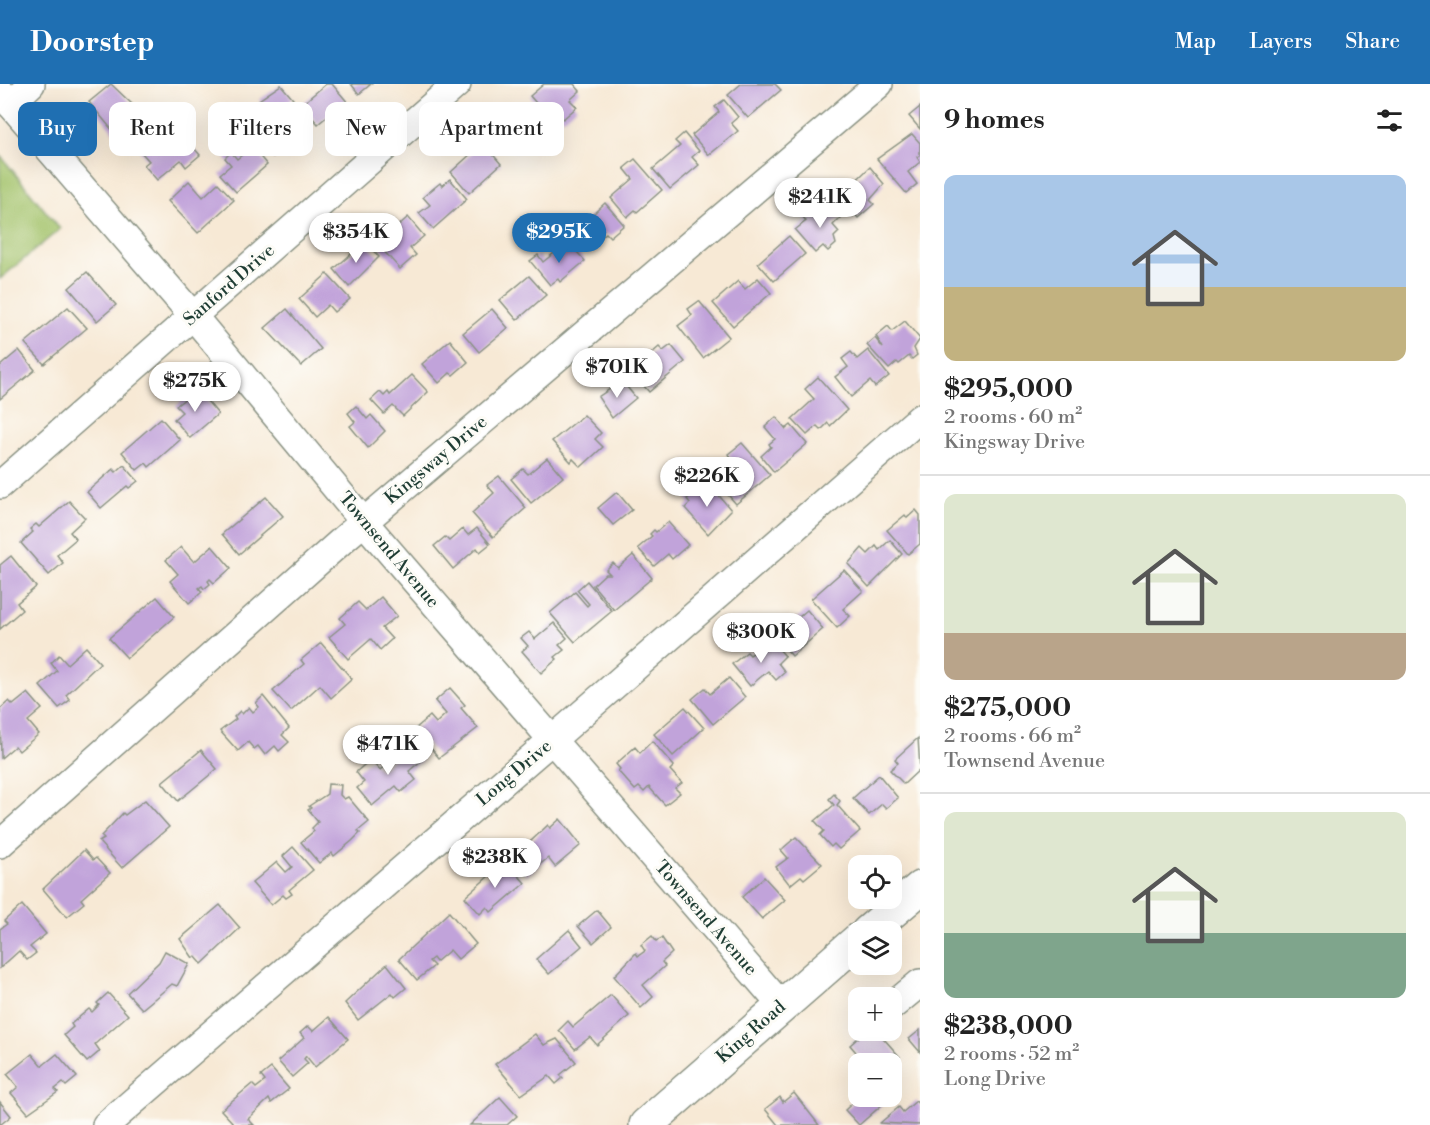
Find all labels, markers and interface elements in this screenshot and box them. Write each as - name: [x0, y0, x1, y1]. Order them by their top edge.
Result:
- text: Doorstep: [30, 25, 155, 60]
- text: Map: [1175, 29, 1216, 55]
- text: Layers: [1249, 29, 1312, 55]
- text: Share: [1345, 29, 1400, 55]
- chip: Buy: [18, 102, 97, 156]
- chip: Rent: [109, 102, 196, 156]
- chip: Filters: [208, 102, 313, 156]
- chip: New: [325, 102, 407, 156]
- chip: Apartment: [419, 102, 564, 156]
- text: 9 homes: [944, 104, 1045, 136]
- icon: filters: [1373, 104, 1406, 137]
- pin: $241K: [778, 178, 862, 229]
- text: $241K: [788, 185, 852, 210]
- pin: $354K: [314, 213, 398, 264]
- pin: $295K: [517, 213, 601, 264]
- icon: home: [1121, 214, 1229, 322]
- text: $354K: [323, 220, 389, 245]
- text: $295K: [526, 220, 592, 245]
- street label: Sanford Drive: [178, 239, 280, 331]
- pin: $701K: [575, 348, 659, 399]
- text: $701K: [586, 355, 648, 380]
- pin: $275K: [153, 362, 237, 413]
- text: $275K: [163, 369, 227, 394]
- text: $295,000: [944, 373, 1073, 405]
- text: 2 rooms · 60 m²: [944, 405, 1082, 430]
- street label: Kingsway Drive: [380, 410, 492, 510]
- text: Kingsway Drive: [944, 430, 1085, 455]
- pin: $226K: [665, 457, 749, 508]
- text: $226K: [674, 464, 740, 489]
- street label: Townsend Avenue: [334, 487, 444, 613]
- icon: home: [1121, 533, 1229, 641]
- pin: $300K: [719, 613, 803, 664]
- text: $300K: [726, 620, 796, 645]
- text: $275,000: [944, 692, 1071, 724]
- text: 2 rooms · 66 m²: [944, 724, 1081, 749]
- pin: $471K: [346, 725, 430, 776]
- text: $471K: [357, 732, 419, 757]
- street label: Long Drive: [472, 735, 556, 811]
- text: Townsend Avenue: [944, 749, 1105, 774]
- pin: $238K: [453, 838, 537, 889]
- text: $238K: [462, 845, 528, 870]
- icon: home: [1121, 851, 1229, 959]
- map controls: [848, 855, 902, 1107]
- button: locate: [848, 855, 902, 909]
- street label: Townsend Avenue: [650, 856, 762, 980]
- button: layers: [848, 921, 902, 975]
- button: +: [848, 987, 902, 1041]
- street label: King Road: [712, 995, 791, 1068]
- text: $238,000: [944, 1010, 1073, 1042]
- text: 2 rooms · 52 m²: [944, 1042, 1079, 1067]
- button: −: [848, 1053, 902, 1107]
- text: Long Drive: [944, 1067, 1046, 1092]

